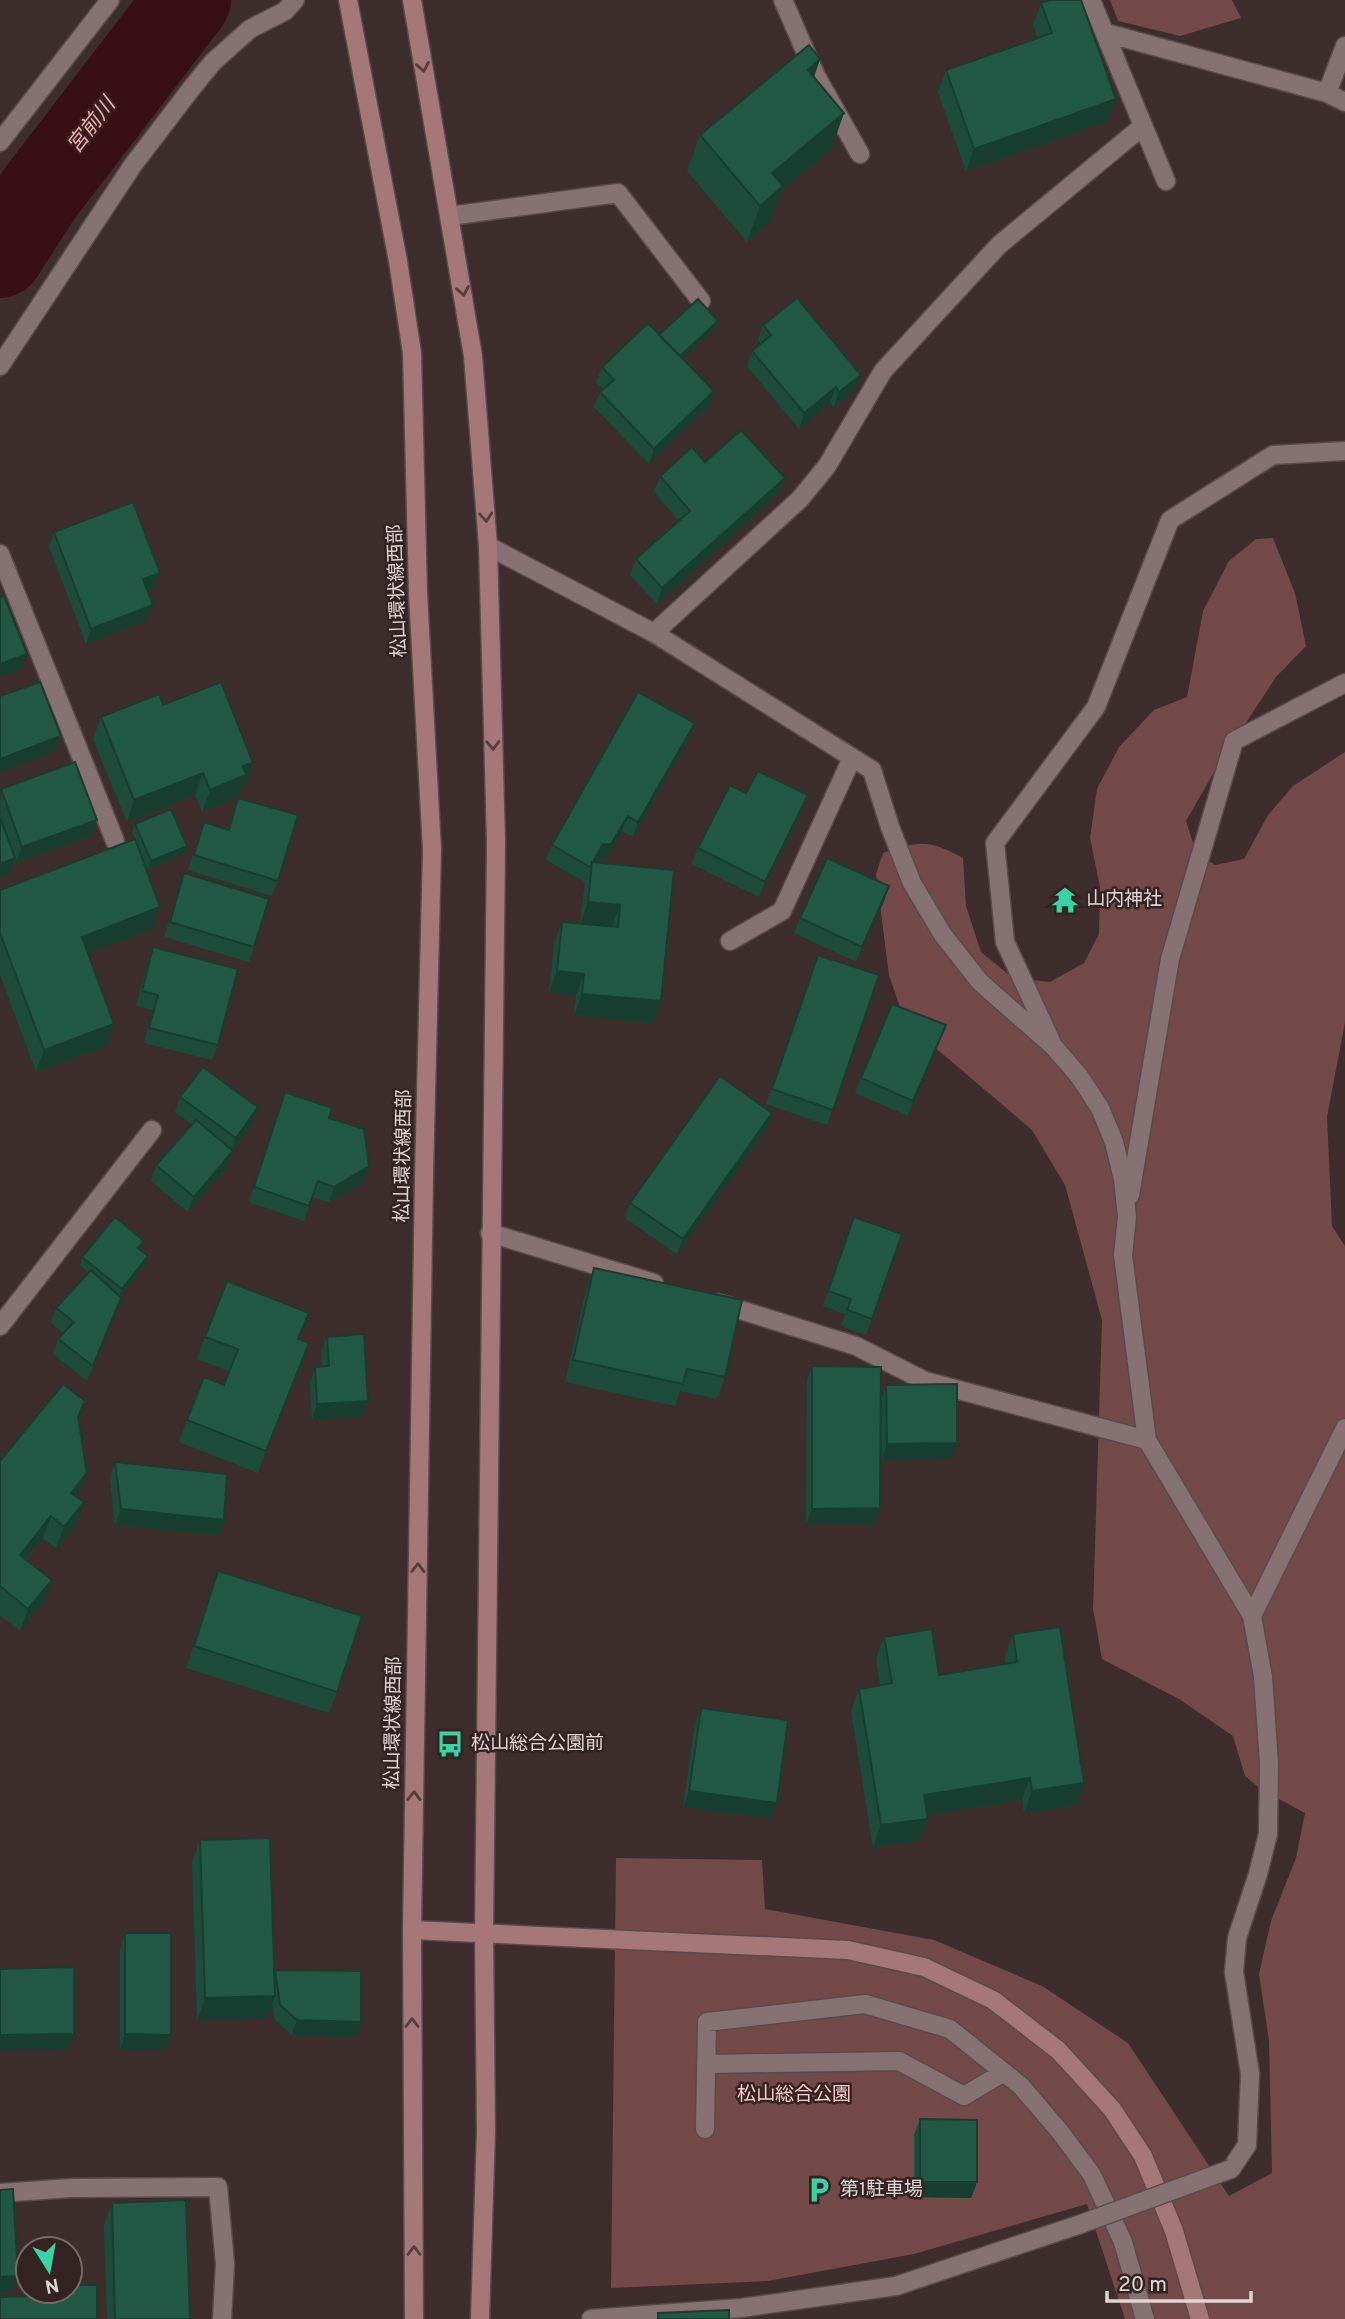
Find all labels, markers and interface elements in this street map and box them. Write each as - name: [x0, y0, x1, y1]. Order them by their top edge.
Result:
- one-way arrow: [415, 61, 430, 73]
- water label: 宮前川: [62, 91, 123, 159]
- one-way arrow: [454, 285, 469, 297]
- one-way arrow: [478, 512, 493, 523]
- street label: 松山環状線西部: [384, 524, 412, 658]
- one-way arrow: [486, 740, 501, 751]
- temple icon: 山内神社: [1050, 885, 1080, 915]
- place label: 山内神社: [1086, 888, 1162, 912]
- street label: 松山環状線西部: [391, 1089, 417, 1223]
- one-way arrow: [410, 1563, 426, 1573]
- street label: 松山環状線西部: [381, 1656, 407, 1790]
- bus stop icon: 松山総合公園前: [435, 1729, 465, 1759]
- place label: 松山総合公園前: [471, 1732, 604, 1756]
- one-way arrow: [406, 1790, 422, 1801]
- one-way arrow: [404, 2018, 420, 2028]
- park label: 松山総合公園: [737, 2083, 851, 2107]
- parking icon: 第1駐車場: [804, 2175, 834, 2205]
- place label: 第1駐車場: [840, 2178, 923, 2202]
- north arrow: [14, 2235, 84, 2305]
- one-way arrow: [406, 2245, 422, 2256]
- scale bar: [1107, 2260, 1250, 2304]
- text: N: [43, 2272, 61, 2298]
- text: 20 m: [1118, 2272, 1167, 2299]

